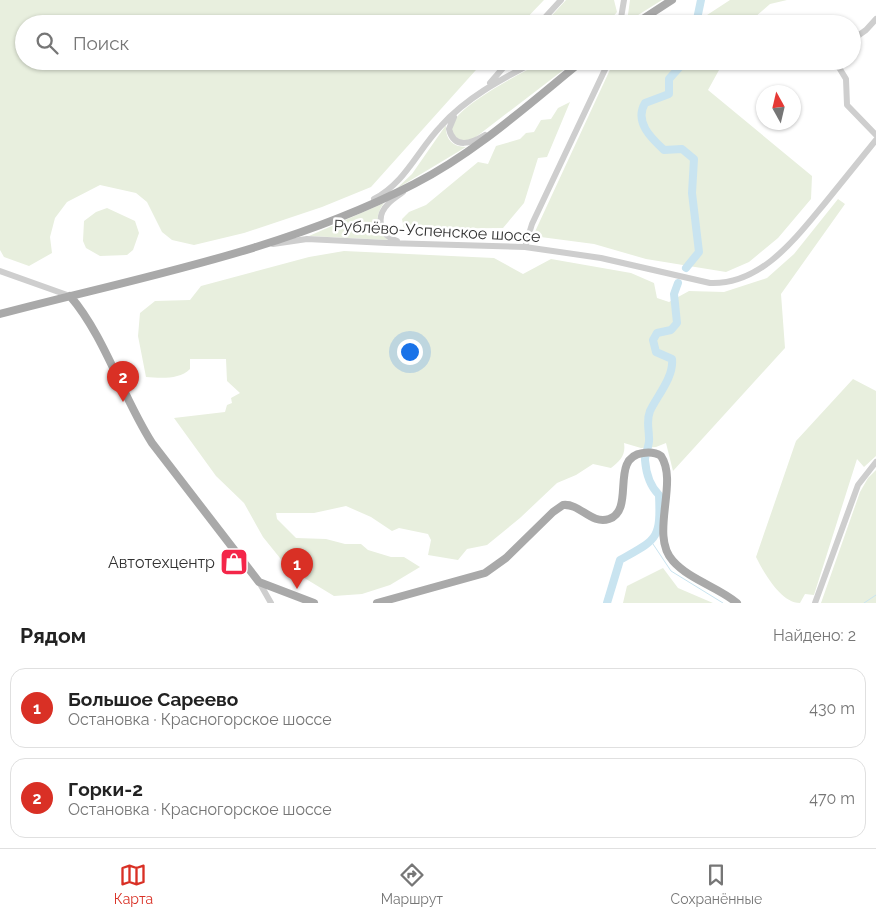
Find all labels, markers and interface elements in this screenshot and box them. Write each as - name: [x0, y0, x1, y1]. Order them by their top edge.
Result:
- search box: [15, 15, 861, 70]
- icon: search: [33, 29, 61, 57]
- text: Поиск: [73, 32, 129, 54]
- north arrow: [756, 85, 801, 130]
- street label: Рублёво-Успенское шоссе: [333, 216, 541, 246]
- your location: [397, 339, 423, 365]
- pin: 2: [107, 361, 139, 402]
- shop icon: Автотехцентр: [219, 547, 249, 577]
- pin: 1: [281, 548, 313, 589]
- place label: Автотехцентр: [108, 553, 215, 572]
- text: Рядом: [20, 623, 86, 648]
- text: Найдено: 2: [773, 626, 856, 645]
- text: Большое Сареево: [68, 688, 238, 710]
- text: 1: [33, 699, 41, 718]
- text: 430 m: [809, 699, 855, 718]
- text: Остановка · Красногорское шоссе: [68, 710, 332, 729]
- text: Горки-2: [68, 778, 143, 800]
- text: 2: [32, 789, 42, 808]
- text: 470 m: [809, 789, 855, 808]
- text: Остановка · Красногорское шоссе: [68, 800, 332, 819]
- tab: Карта: [114, 861, 153, 907]
- tab: Маршрут: [381, 861, 443, 907]
- tab: Сохранённые: [671, 861, 762, 907]

